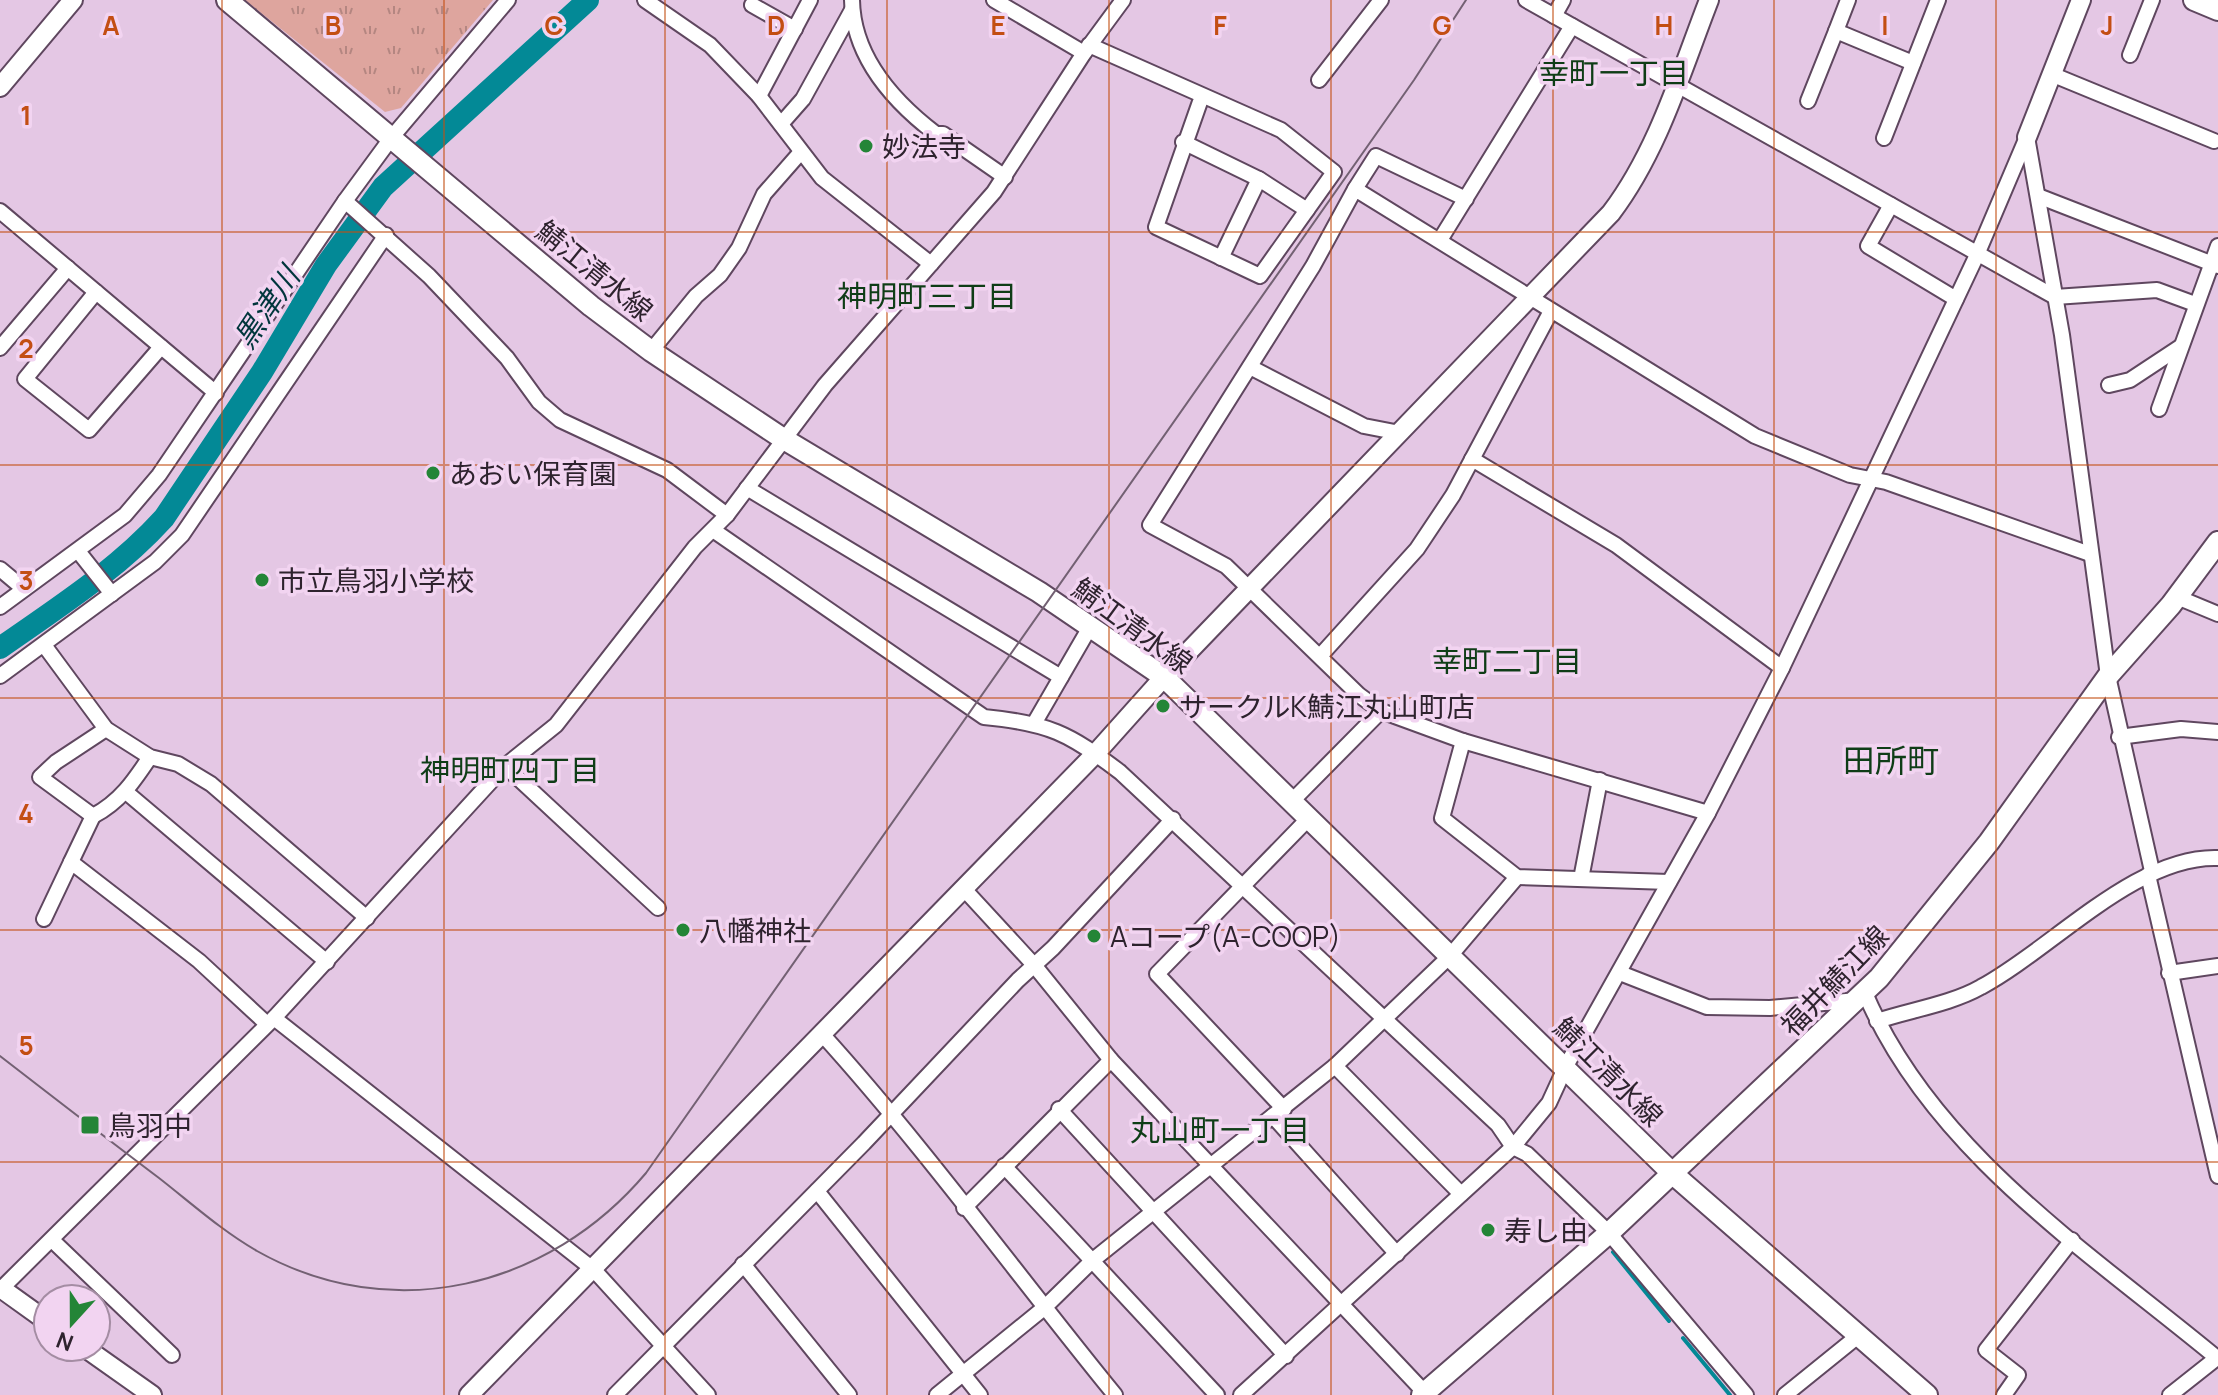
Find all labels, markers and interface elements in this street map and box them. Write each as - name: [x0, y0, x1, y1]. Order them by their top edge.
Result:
- text: A: [102, 7, 120, 43]
- text: B: [325, 7, 341, 43]
- text: C: [544, 7, 564, 43]
- text: D: [767, 7, 785, 43]
- text: E: [990, 7, 1006, 43]
- text: F: [1213, 7, 1227, 43]
- text: G: [1432, 7, 1452, 43]
- text: H: [1655, 7, 1673, 43]
- text: I: [1881, 7, 1889, 43]
- text: J: [2100, 7, 2114, 43]
- district label: 幸町一丁目: [1539, 52, 1689, 93]
- text: 1: [20, 97, 32, 133]
- place label: 妙法寺: [882, 127, 966, 165]
- marker: 妙法寺: [857, 137, 875, 155]
- street label: 鯖江清水線: [529, 211, 661, 329]
- water label: 黒津川: [224, 256, 310, 356]
- district label: 神明町三丁目: [837, 275, 1017, 316]
- text: 2: [18, 330, 34, 366]
- place label: あおい保育園: [449, 454, 617, 492]
- marker: あおい保育園: [424, 464, 442, 482]
- place label: 市立鳥羽小学校: [278, 561, 474, 599]
- text: 3: [18, 562, 34, 598]
- street label: 鯖江清水線: [1065, 568, 1201, 682]
- marker: 市立鳥羽小学校: [253, 571, 271, 589]
- district label: 幸町二丁目: [1432, 640, 1582, 681]
- place label: サークルK鯖江丸山町店: [1179, 687, 1475, 725]
- marker: サークルK鯖江丸山町店: [1154, 697, 1172, 715]
- district label: 田所町: [1843, 738, 1939, 782]
- district label: 神明町四丁目: [420, 749, 600, 790]
- text: 4: [18, 795, 34, 831]
- place label: 八幡神社: [699, 911, 811, 949]
- street label: 福井鯖江線: [1772, 916, 1896, 1044]
- place label: Aコープ(A-COOP): [1110, 917, 1341, 955]
- marker: 八幡神社: [674, 921, 692, 939]
- marker: Aコープ(A-COOP): [1085, 927, 1103, 945]
- street label: 鯖江清水線: [1546, 1008, 1672, 1134]
- text: 5: [18, 1027, 34, 1063]
- place label: 鳥羽中: [108, 1106, 192, 1144]
- district label: 丸山町一丁目: [1130, 1109, 1310, 1150]
- marker: 鳥羽中: [79, 1114, 101, 1136]
- place label: 寿し由: [1504, 1211, 1588, 1249]
- marker: 寿し由: [1479, 1221, 1497, 1239]
- north arrow: [32, 1283, 112, 1363]
- text: N: [52, 1325, 78, 1359]

